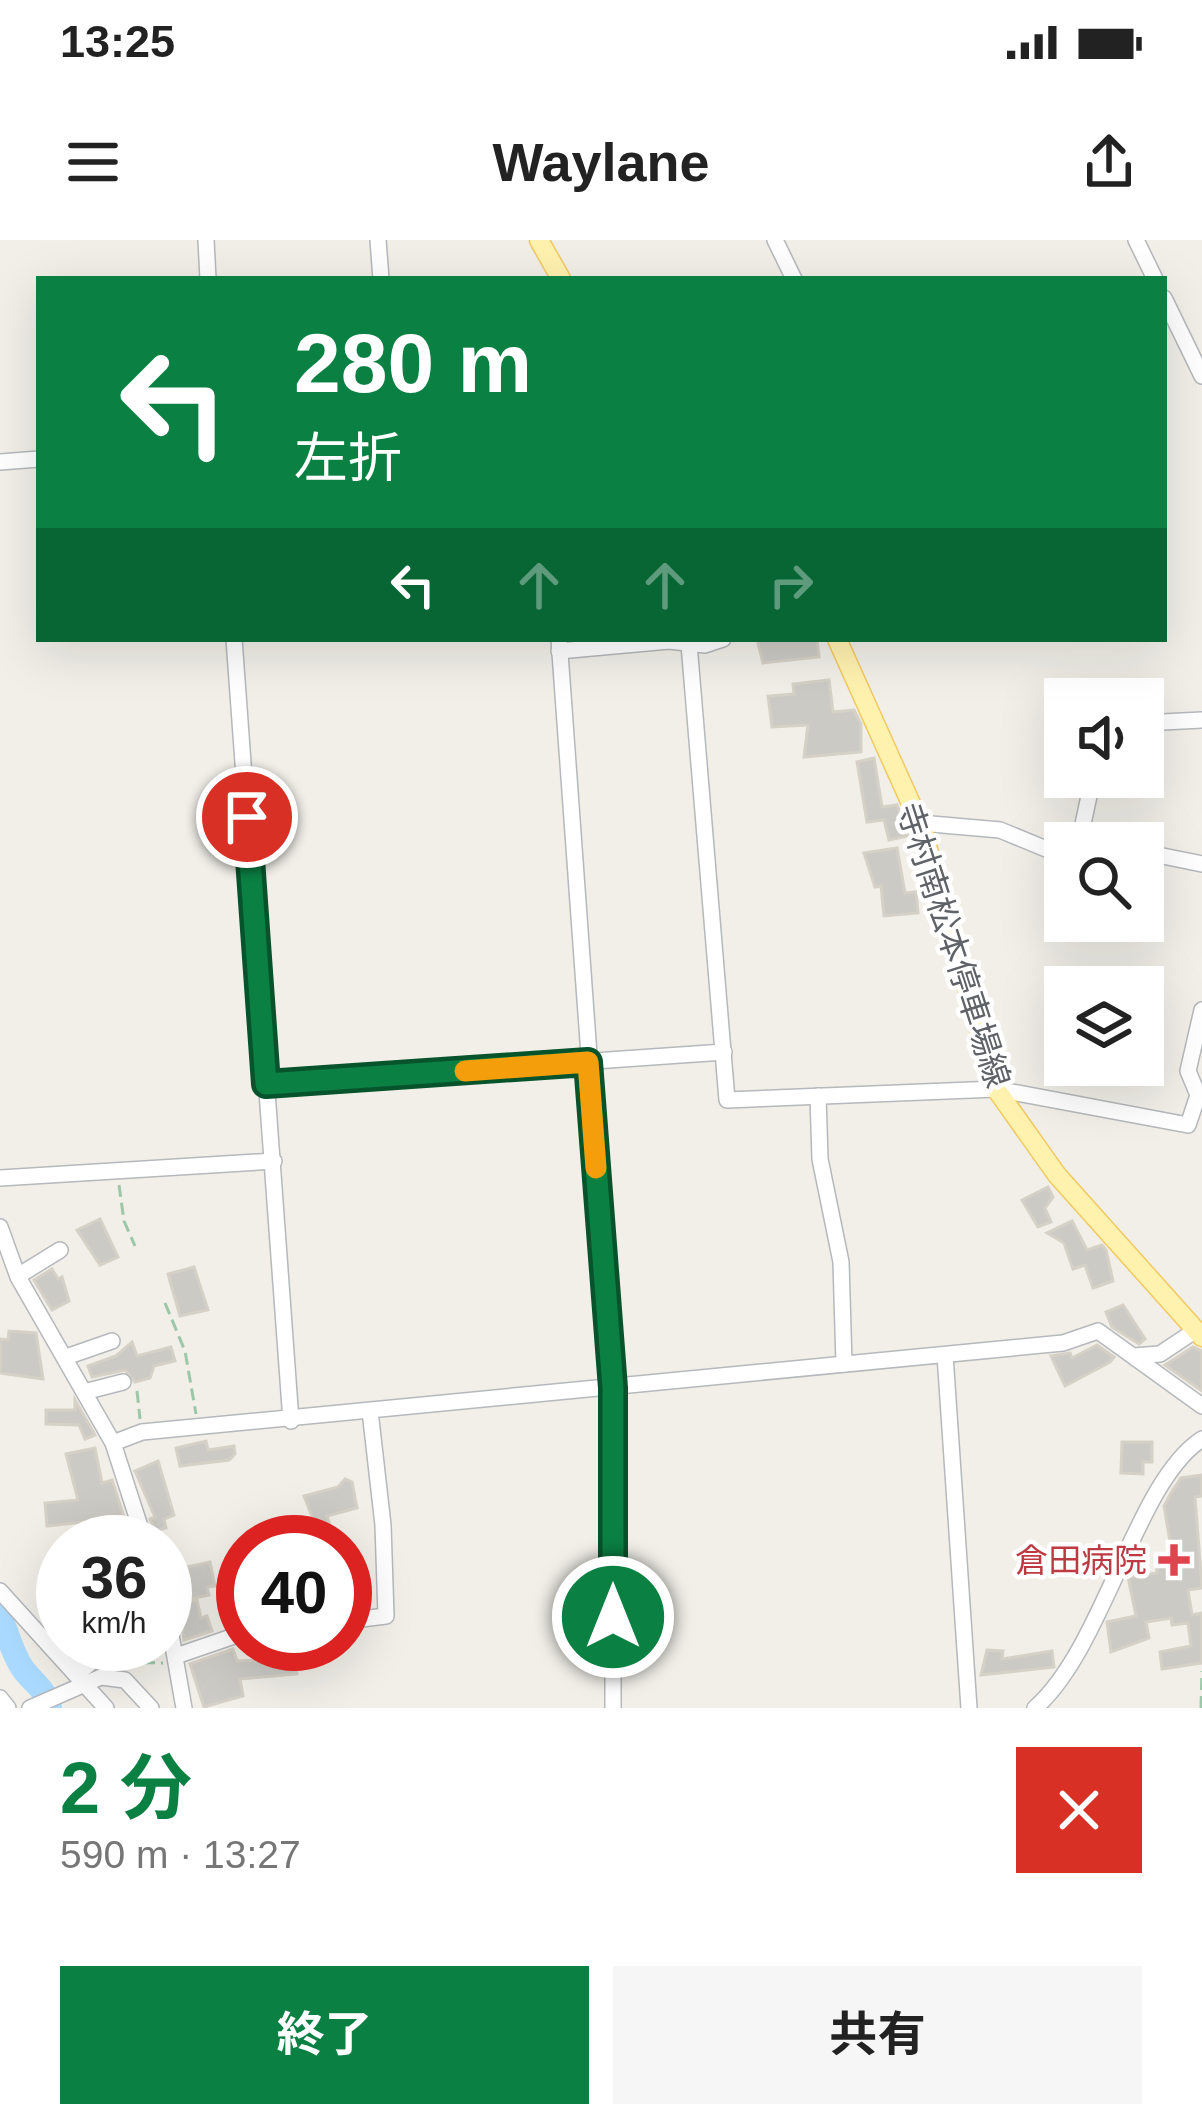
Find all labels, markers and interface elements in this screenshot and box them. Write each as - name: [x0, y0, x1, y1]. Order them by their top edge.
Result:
- text: 13:25: [60, 16, 175, 67]
- icon: menu: [60, 129, 126, 195]
- icon: share: [1076, 129, 1142, 195]
- text: Waylane: [492, 132, 710, 192]
- text: 280 m: [294, 316, 532, 410]
- icon: left: [96, 324, 252, 480]
- text: 左折: [294, 428, 402, 488]
- icon: left: [380, 552, 446, 618]
- icon: ahead: [506, 552, 572, 618]
- icon: ahead: [632, 552, 698, 618]
- icon: right: [758, 552, 824, 618]
- map controls: [1044, 678, 1164, 1086]
- button: sound: [1044, 678, 1164, 798]
- pin: [196, 766, 298, 868]
- icon: arrive: [214, 784, 280, 850]
- street label: 寺村南松本停車場線: [890, 798, 1017, 1092]
- button: search: [1044, 822, 1164, 942]
- button: layers: [1044, 966, 1164, 1086]
- speed limit sign: 40: [216, 1515, 372, 1671]
- place label: 倉田病院: [1015, 1542, 1147, 1579]
- text: 36: [81, 1544, 147, 1611]
- marker: 倉田病院: [1158, 1544, 1190, 1576]
- position arrow: [550, 1554, 676, 1680]
- text: km/h: [81, 1606, 147, 1639]
- button: close: [1016, 1747, 1142, 1873]
- text: 2 分: [60, 1748, 192, 1828]
- text: 590 m · 13:27: [60, 1833, 301, 1876]
- button: 終了: [60, 1966, 589, 2104]
- button: 共有: [613, 1966, 1142, 2104]

